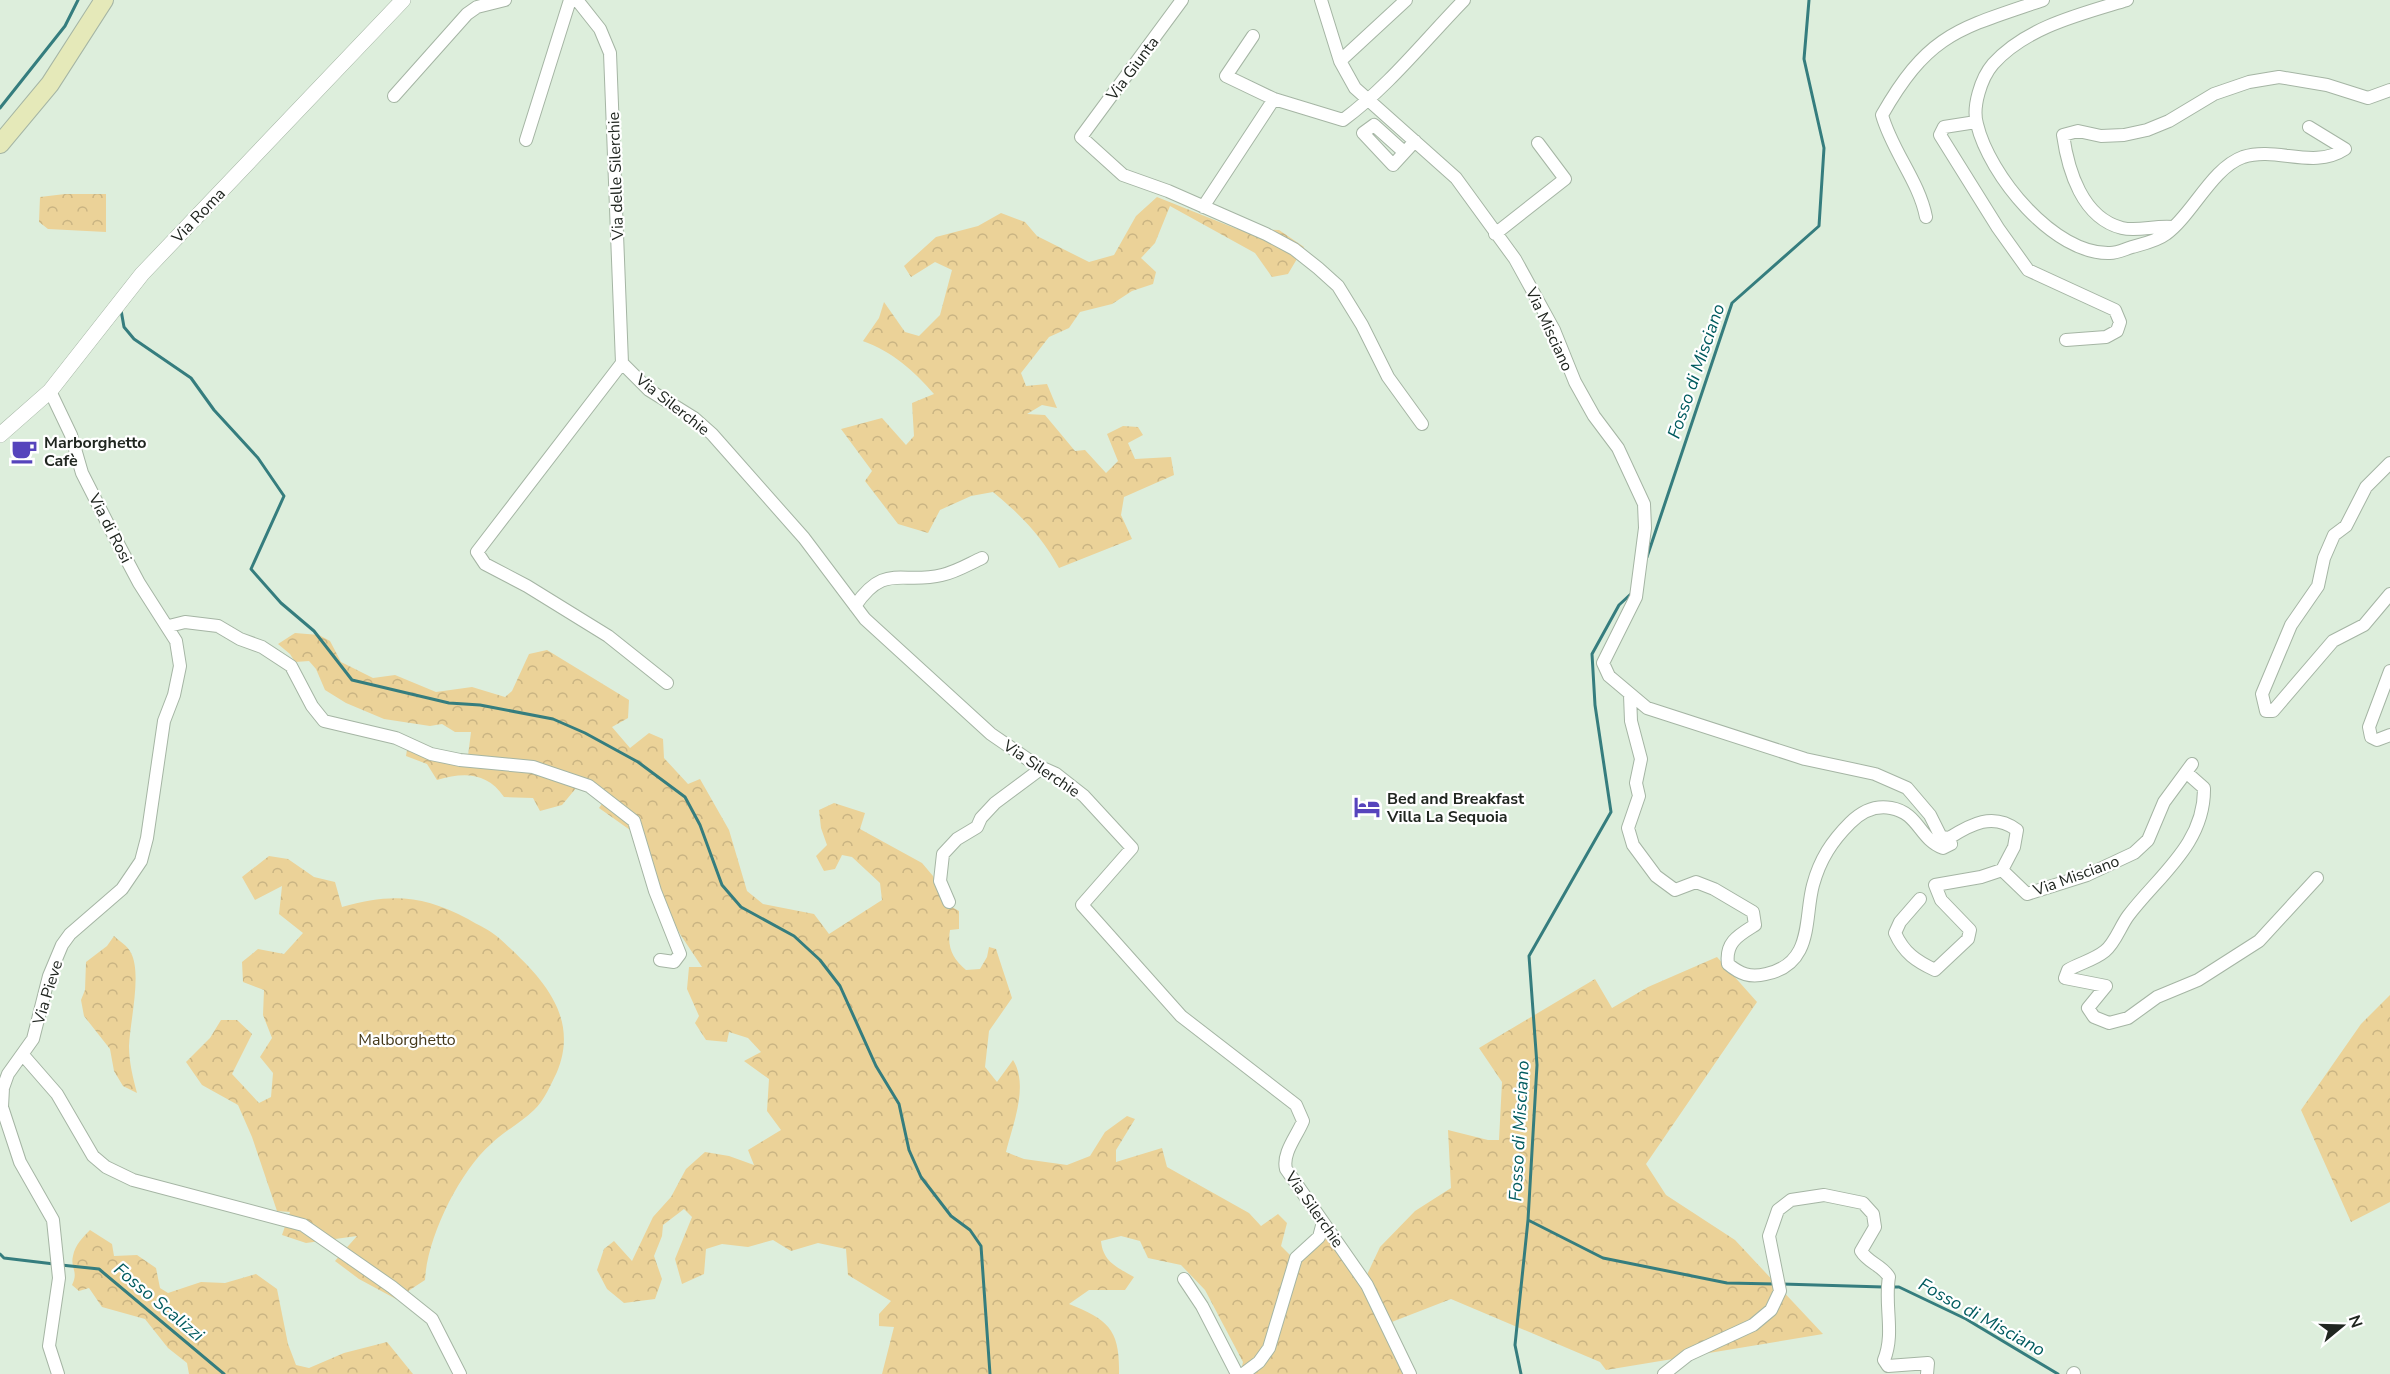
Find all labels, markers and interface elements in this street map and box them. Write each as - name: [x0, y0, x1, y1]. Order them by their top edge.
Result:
- street label: Via Giunta: [1101, 32, 1164, 106]
- street label: Via delle Silerchie: [603, 111, 629, 241]
- street label: Via Roma: [166, 183, 231, 249]
- street label: Via Misciano: [1520, 283, 1578, 375]
- water label: Fosso di Misciano: [1662, 300, 1730, 442]
- street label: Via Silerchie: [630, 368, 714, 441]
- place label: Marborghetto Cafè: [44, 432, 147, 472]
- cafe icon: Marborghetto Cafè: [9, 436, 39, 466]
- street label: Via di Rosi: [83, 489, 137, 567]
- street label: Via Silerchie: [998, 734, 1084, 803]
- place label: Bed and Breakfast Villa La Sequoia: [1386, 788, 1525, 828]
- hotel icon: Bed and Breakfast Villa La Sequoia: [1352, 792, 1382, 822]
- street label: Via Misciano: [2029, 850, 2122, 902]
- street label: Via Pieve: [27, 957, 68, 1028]
- park label: Malborghetto: [358, 1029, 456, 1051]
- water label: Fosso di Misciano: [1503, 1060, 1535, 1202]
- street label: Via Silerchie: [1279, 1166, 1349, 1252]
- water label: Fosso Scalizzi: [109, 1257, 210, 1347]
- water label: Fosso di Misciano: [1914, 1272, 2050, 1362]
- north arrow: [2312, 1296, 2372, 1356]
- text: N: [2343, 1312, 2368, 1331]

